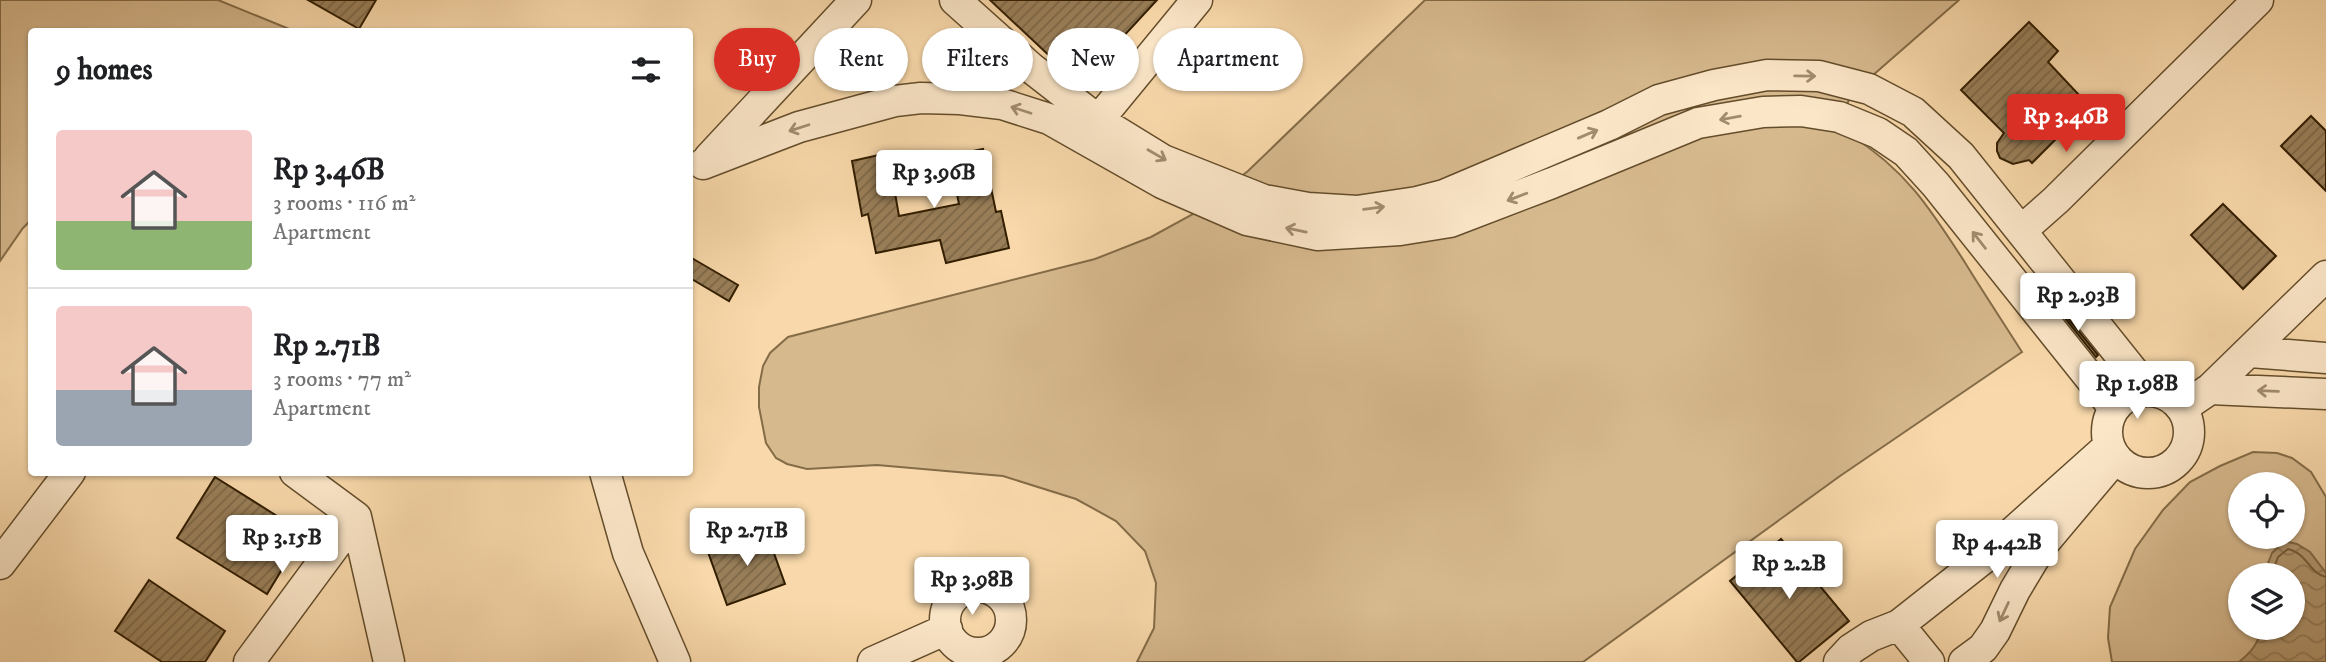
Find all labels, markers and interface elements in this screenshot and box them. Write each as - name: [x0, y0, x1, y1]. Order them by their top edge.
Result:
- chip: Buy: [714, 28, 800, 91]
- chip: Rent: [814, 28, 908, 91]
- chip: Filters: [922, 28, 1033, 91]
- chip: New: [1047, 28, 1139, 91]
- chip: Apartment: [1153, 28, 1303, 91]
- icon: filters: [627, 51, 665, 89]
- text: 9 homes: [56, 52, 153, 89]
- one-way arrow: [1793, 69, 1816, 83]
- pin: Rp 3.46B: [1994, 94, 2138, 154]
- text: Rp 3.46B: [2023, 102, 2109, 131]
- one-way arrow: [1011, 103, 1033, 115]
- one-way arrow: [1719, 112, 1742, 125]
- one-way arrow: [788, 122, 810, 135]
- one-way arrow: [1576, 127, 1598, 140]
- one-way arrow: [1146, 149, 1166, 163]
- pin: Rp 3.96B: [862, 150, 1006, 210]
- text: Rp 3.46B: [273, 152, 385, 189]
- icon: home: [112, 158, 196, 242]
- text: Rp 3.96B: [892, 158, 976, 187]
- text: 3 rooms · 116 m²: [273, 189, 416, 218]
- one-way arrow: [1507, 191, 1529, 204]
- one-way arrow: [1362, 201, 1385, 214]
- text: Apartment: [273, 218, 371, 247]
- one-way arrow: [1285, 223, 1308, 237]
- one-way arrow: [1972, 232, 1987, 250]
- pin: Rp 2.93B: [2006, 274, 2150, 333]
- text: Rp 2.93B: [2036, 281, 2120, 310]
- text: Rp 2.71B: [273, 328, 381, 365]
- icon: home: [112, 334, 196, 418]
- pin: Rp 1.98B: [2065, 362, 2209, 421]
- text: 3 rooms · 77 m²: [273, 365, 411, 394]
- text: Rp 1.98B: [2095, 369, 2179, 398]
- one-way arrow: [2257, 384, 2280, 397]
- text: Apartment: [273, 394, 371, 423]
- map controls: [2228, 472, 2305, 640]
- button: locate: [2228, 472, 2305, 549]
- pin: Rp 2.71B: [675, 508, 819, 568]
- pin: Rp 3.15B: [210, 516, 354, 575]
- text: Rp 2.71B: [706, 516, 788, 545]
- pin: Rp 4.42B: [1925, 520, 2069, 580]
- text: Rp 3.15B: [242, 523, 322, 552]
- text: Rp 4.42B: [1952, 528, 2042, 557]
- pin: Rp 2.2B: [1724, 542, 1854, 601]
- text: Rp 2.2B: [1752, 549, 1826, 578]
- pin: Rp 3.98B: [900, 558, 1044, 617]
- button: layers: [2228, 563, 2305, 640]
- text: Rp 3.98B: [930, 565, 1014, 594]
- one-way arrow: [1997, 601, 2011, 622]

